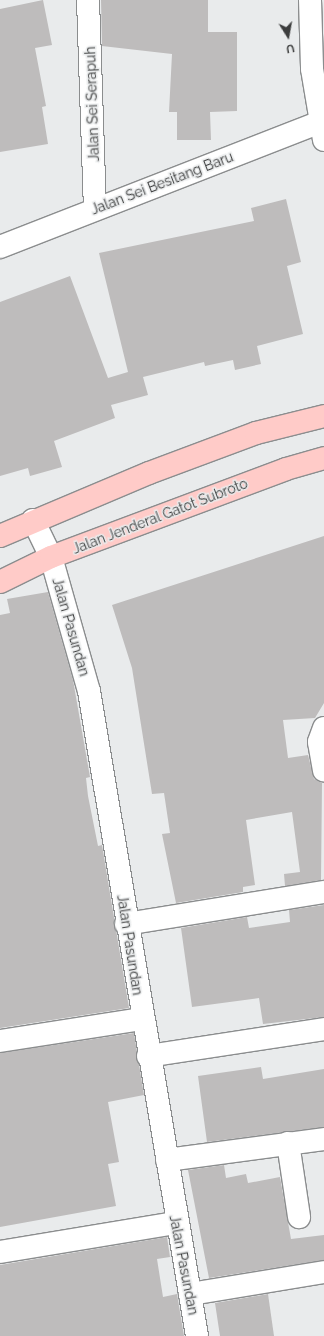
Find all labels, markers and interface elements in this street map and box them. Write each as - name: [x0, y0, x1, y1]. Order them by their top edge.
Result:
- north arrow: [268, 16, 308, 56]
- text: U: [285, 41, 296, 55]
- street label: Jalan Sei Serapuh: [82, 46, 102, 162]
- street label: Jalan Sei Besitang Baru: [89, 148, 235, 218]
- street label: Jalan Jenderal Gatot Subroto: [70, 475, 250, 557]
- street label: Jalan Pasundan: [49, 576, 93, 678]
- street label: Jalan Pasundan: [114, 894, 146, 996]
- street label: Jalan Pasundan: [166, 1214, 202, 1316]

